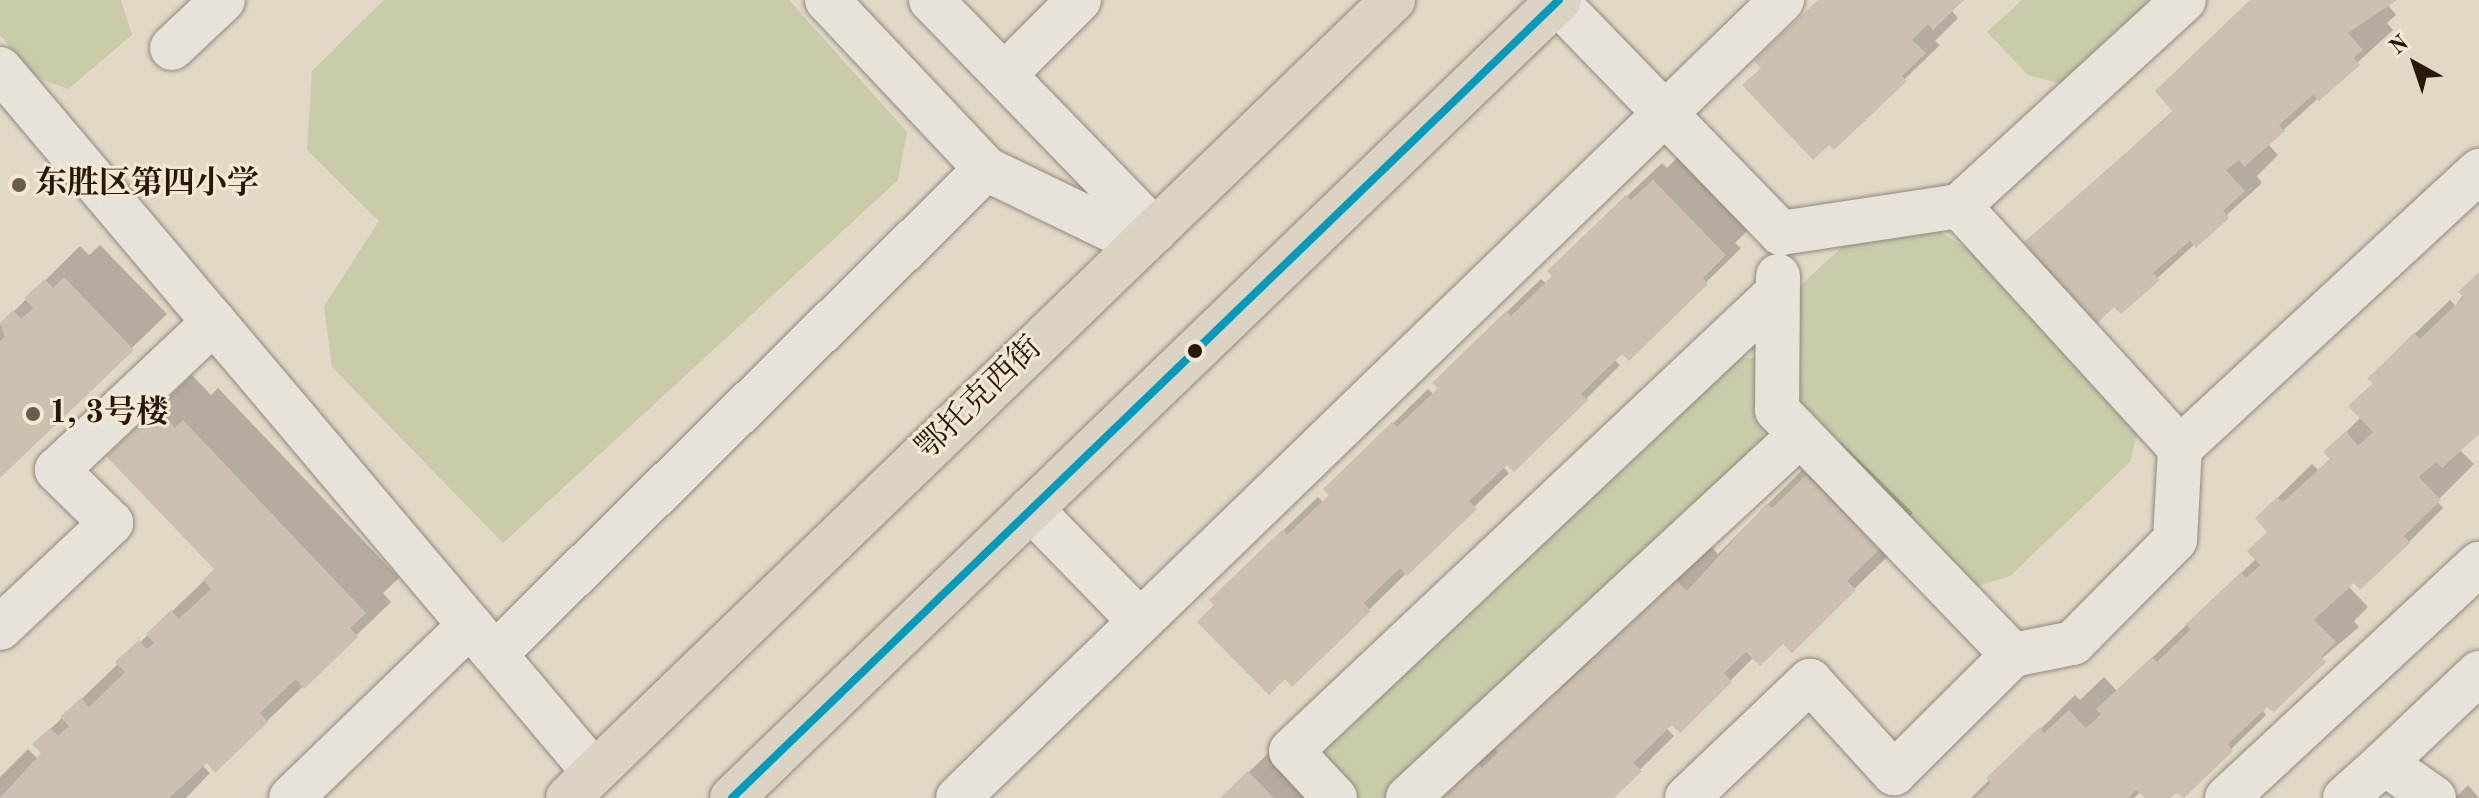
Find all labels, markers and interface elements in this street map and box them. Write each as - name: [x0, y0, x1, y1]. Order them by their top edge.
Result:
- north arrow: [2375, 24, 2455, 104]
- text: N: [2386, 32, 2413, 59]
- place label: 东胜区第四小学: [35, 166, 259, 204]
- marker: 东胜区第四小学: [10, 176, 28, 194]
- street label: 鄂托克西街: [909, 330, 1051, 468]
- unlabelled marker: [1187, 343, 1203, 359]
- place label: 1, 3号楼: [49, 395, 168, 433]
- marker: 1, 3号楼: [24, 405, 42, 423]

